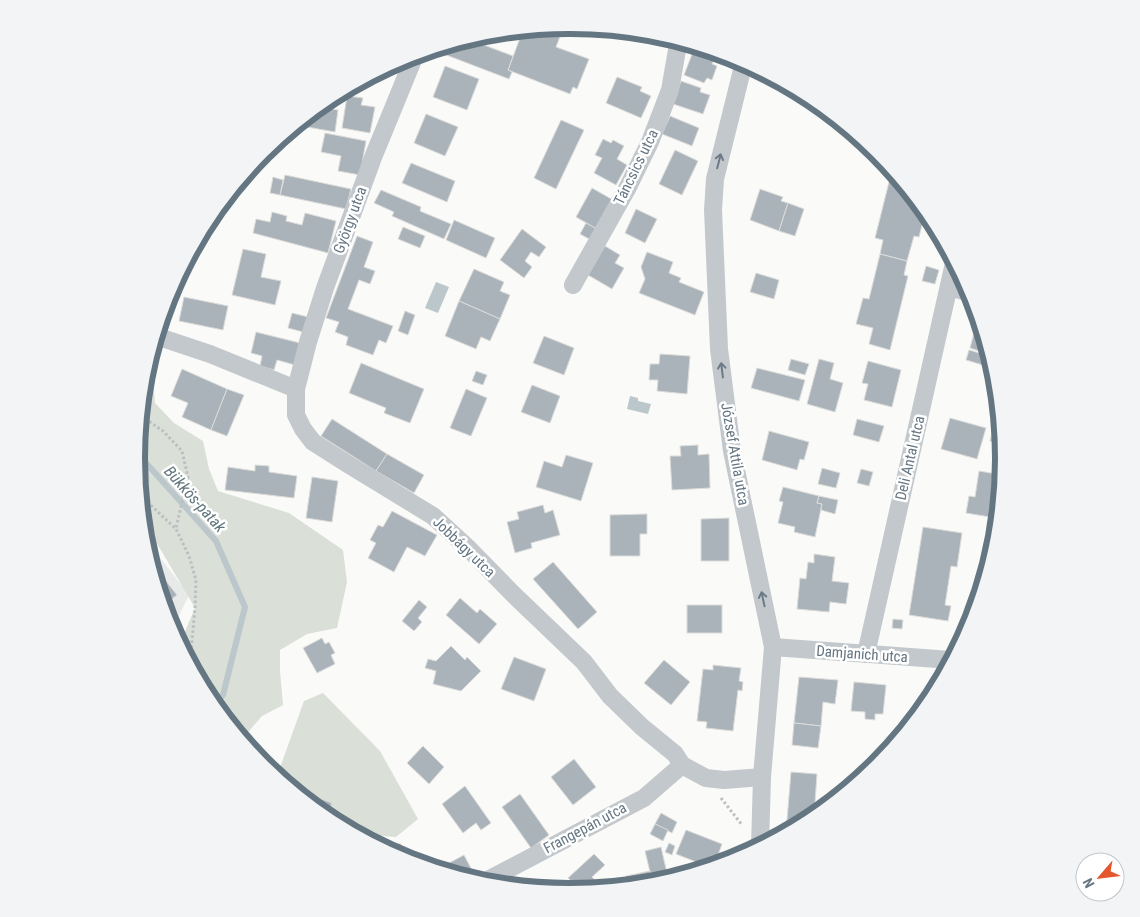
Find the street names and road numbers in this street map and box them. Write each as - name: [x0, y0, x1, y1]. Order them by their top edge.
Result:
- street label: Táncsics utca: [610, 126, 662, 208]
- street label: György utca: [330, 184, 370, 256]
- street label: József Attila utca: [717, 401, 753, 507]
- street label: Deli Antal utca: [892, 414, 928, 502]
- street label: Jobbágy utca: [429, 513, 499, 581]
- street label: Damjanich utca: [816, 642, 908, 666]
- street label: Frangepán utca: [540, 799, 630, 857]

